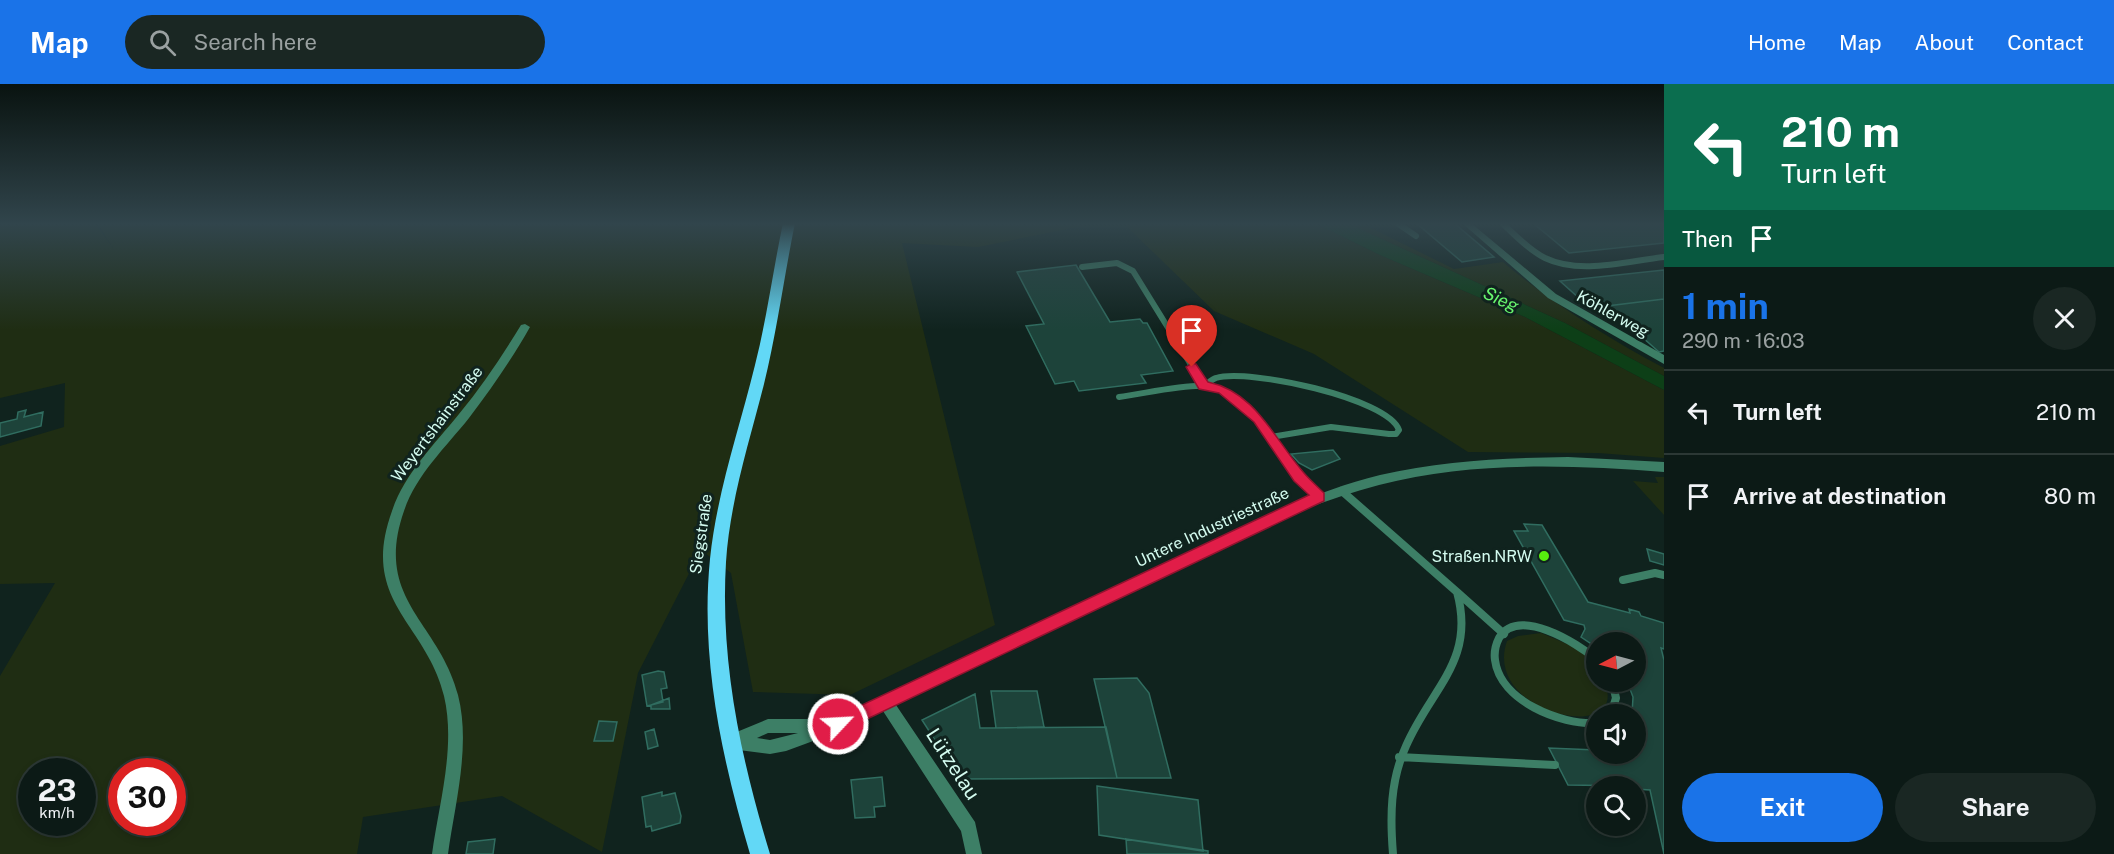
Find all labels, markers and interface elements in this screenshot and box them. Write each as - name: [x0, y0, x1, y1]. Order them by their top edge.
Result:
- search box: [125, 15, 545, 69]
- text: Map: [30, 26, 89, 59]
- icon: search: [146, 26, 179, 59]
- text: Search here: [194, 29, 317, 55]
- text: Home: [1748, 30, 1806, 55]
- text: Map: [1839, 30, 1882, 55]
- text: About: [1915, 30, 1974, 55]
- text: Contact: [2007, 30, 2084, 55]
- text: 210 m: [1781, 107, 1900, 156]
- icon: left: [1682, 108, 1760, 186]
- text: Turn left: [1781, 157, 1887, 189]
- icon: arrive: [1745, 222, 1778, 255]
- text: Then: [1682, 226, 1733, 252]
- water label: Sieg: [1480, 282, 1522, 316]
- text: 1 min: [1682, 285, 1769, 327]
- street label: Köhlerweg: [1573, 286, 1653, 342]
- button: close: [2033, 287, 2096, 350]
- pin: [1166, 305, 1217, 367]
- icon: arrive: [1175, 314, 1208, 347]
- text: 290 m · 16:03: [1682, 329, 1805, 353]
- street label: Weyertshainstraße: [387, 362, 487, 486]
- icon: left: [1682, 396, 1715, 429]
- text: Turn left: [1733, 399, 1822, 425]
- text: 210 m: [2036, 399, 2096, 425]
- icon: arrive: [1682, 480, 1715, 513]
- street label: Untere Industriestraße: [1132, 483, 1292, 571]
- text: Arrive at destination: [1733, 483, 1946, 509]
- text: 80 m: [2044, 483, 2096, 509]
- street label: Siegstraße: [686, 493, 716, 575]
- place label: Straßen.NRW: [1431, 547, 1532, 566]
- marker: Straßen.NRW: [1537, 549, 1551, 563]
- north arrow: [1586, 632, 1646, 692]
- map controls: [1586, 632, 1646, 836]
- position arrow: [806, 692, 870, 756]
- button: sound: [1586, 704, 1646, 764]
- street label: Lützelau: [921, 724, 985, 804]
- speed limit sign: 30: [108, 758, 186, 836]
- text: 23: [37, 772, 77, 808]
- button: Exit: [1682, 773, 1883, 842]
- button: Share: [1895, 773, 2096, 842]
- button: search: [1586, 776, 1646, 836]
- text: km/h: [39, 804, 75, 821]

